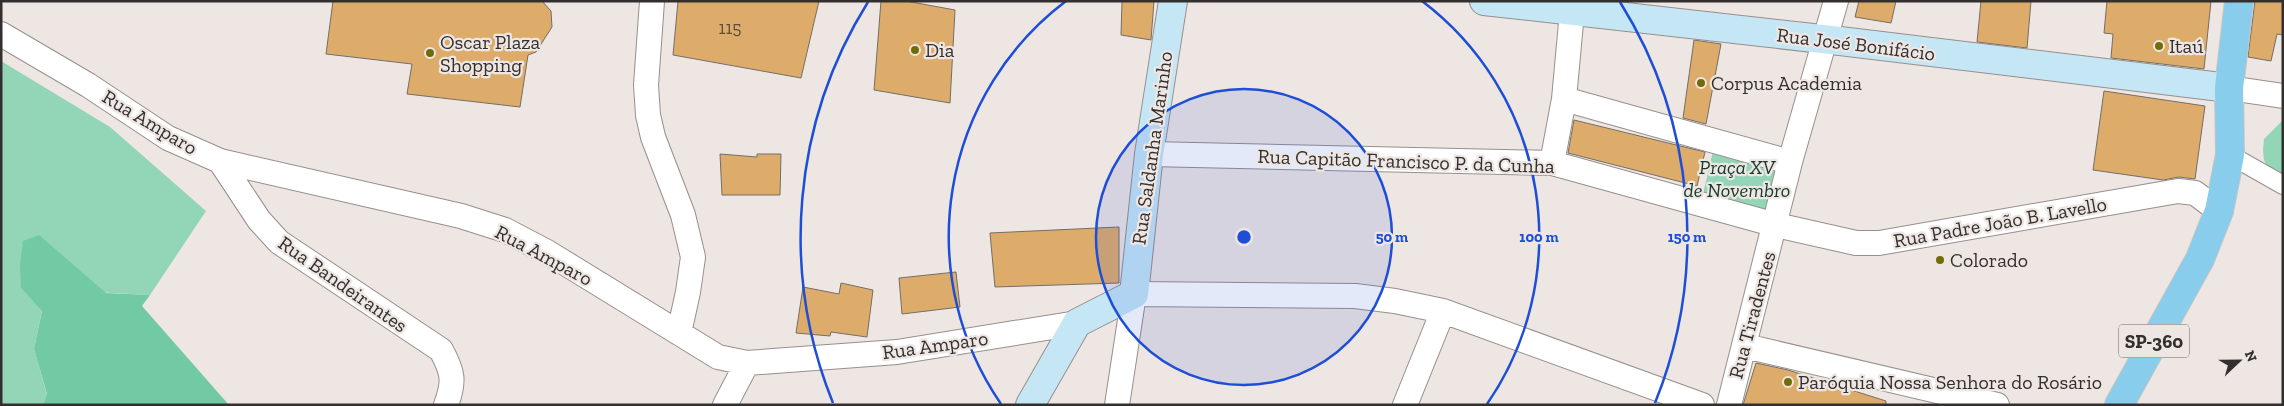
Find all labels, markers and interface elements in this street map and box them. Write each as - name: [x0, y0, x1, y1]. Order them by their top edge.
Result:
- house number: 115: [718, 17, 742, 39]
- street label: Rua José Bonifácio: [1775, 22, 1937, 66]
- place label: Oscar Plaza Shopping: [440, 30, 541, 77]
- place label: Itaú: [2169, 34, 2203, 58]
- place label: Dia: [925, 38, 955, 62]
- marker: Itaú: [2153, 40, 2165, 52]
- marker: Dia: [909, 44, 921, 56]
- marker: Oscar Plaza Shopping: [424, 47, 436, 59]
- street label: Rua Saldanha Marinho: [1127, 50, 1177, 246]
- place label: Corpus Academia: [1711, 71, 1862, 95]
- marker: Corpus Academia: [1695, 77, 1707, 89]
- street label: Rua Amparo: [98, 84, 202, 160]
- street label: Rua Capitão Francisco P. da Cunha: [1257, 144, 1555, 178]
- park label: Praça XV de Novembro: [1684, 155, 1790, 202]
- street label: Rua Padre João B. Lavello: [1891, 191, 2109, 253]
- street label: Rua Amparo: [491, 219, 597, 291]
- centre of rings: [1235, 228, 1253, 246]
- text: 50 m: [1376, 228, 1408, 246]
- text: 100 m: [1519, 228, 1559, 246]
- text: 150 m: [1668, 228, 1706, 246]
- street label: Rua Bandeirantes: [274, 231, 412, 337]
- place label: Colorado: [1950, 248, 2028, 272]
- street label: Rua Tiradentes: [1723, 249, 1781, 381]
- marker: Colorado: [1934, 254, 1946, 266]
- road number: SP-360: [2119, 324, 2189, 358]
- street label: Rua Amparo: [880, 326, 990, 364]
- north arrow: [2214, 336, 2264, 386]
- text: N: [2241, 348, 2261, 365]
- place label: Paróquia Nossa Senhora do Rosário: [1798, 370, 2102, 394]
- marker: Paróquia Nossa Senhora do Rosário: [1782, 376, 1794, 388]

